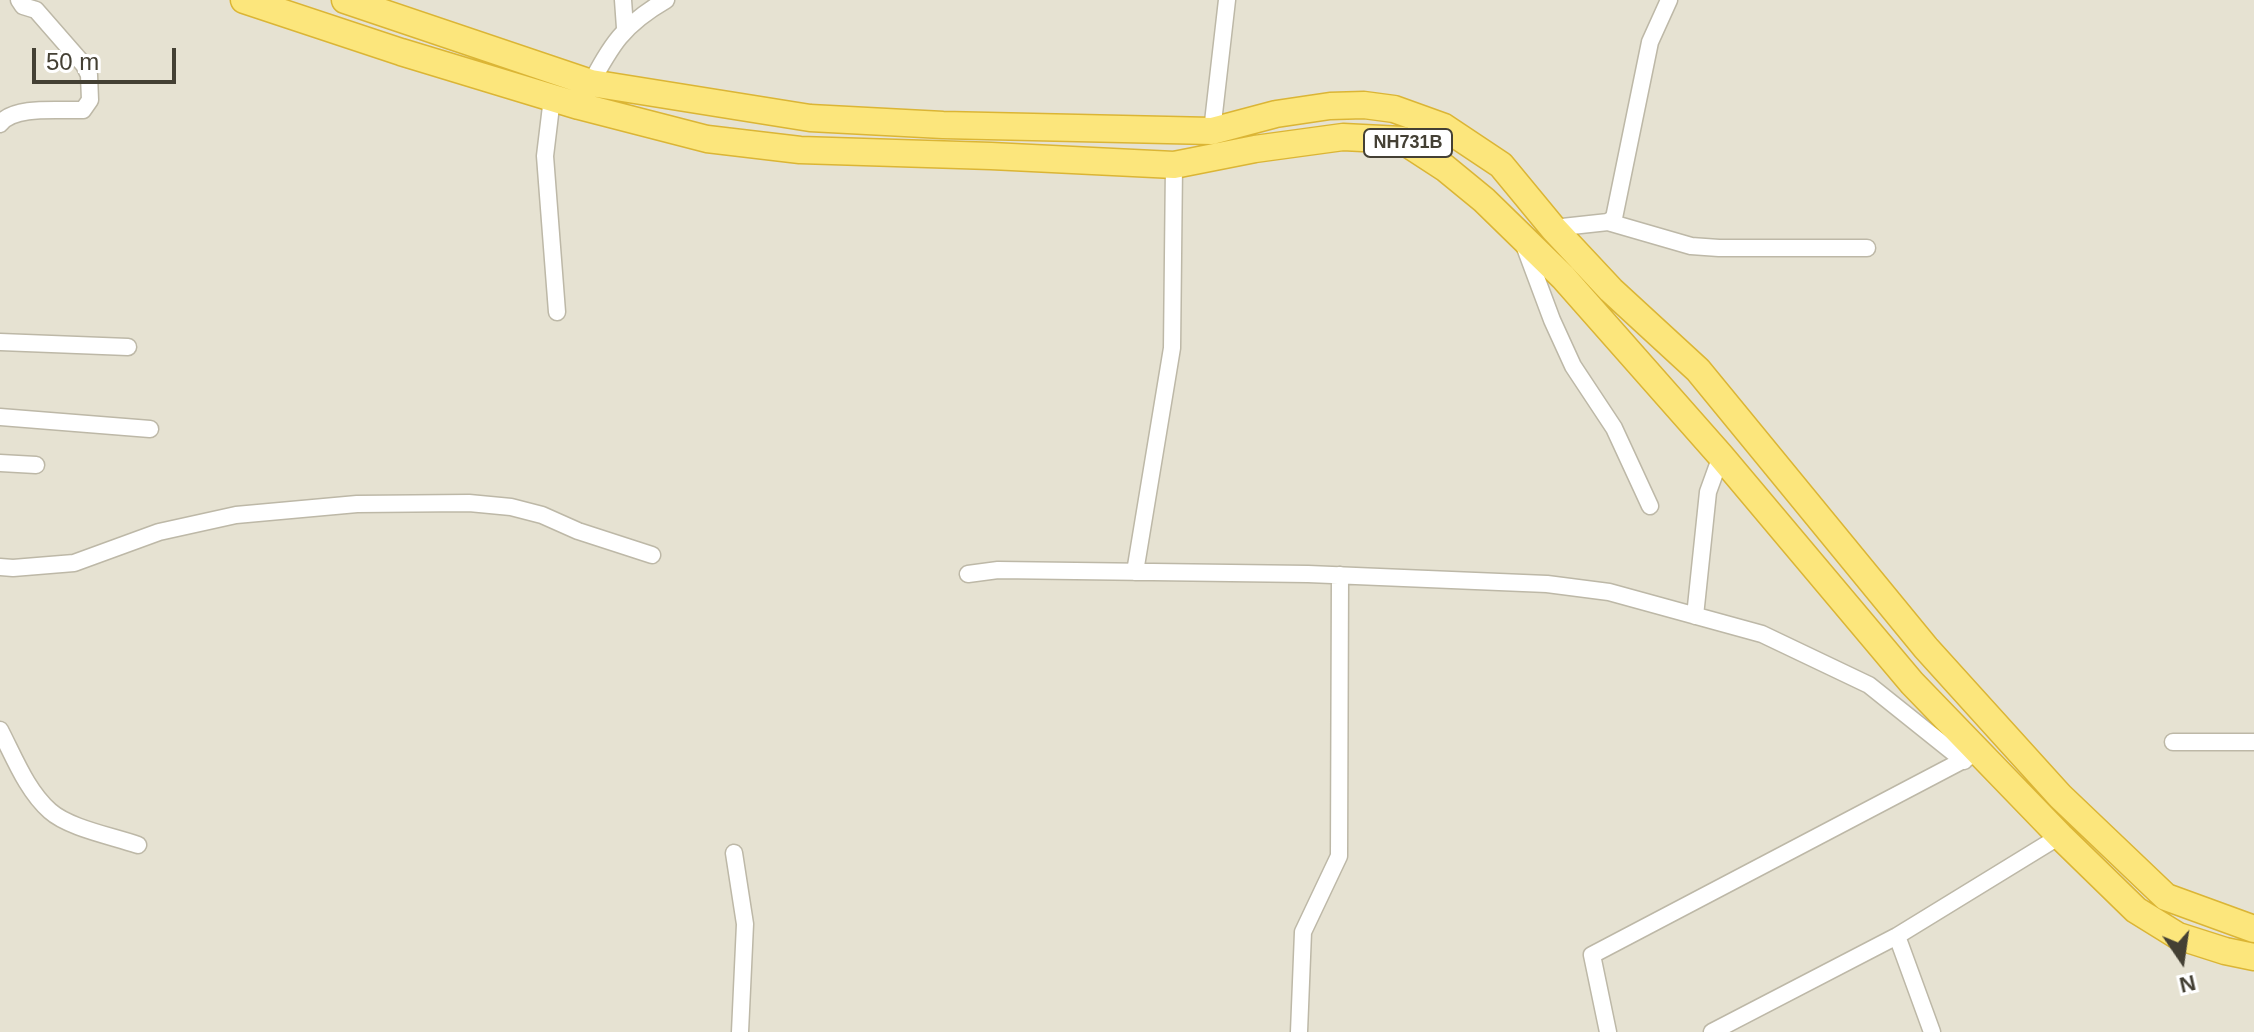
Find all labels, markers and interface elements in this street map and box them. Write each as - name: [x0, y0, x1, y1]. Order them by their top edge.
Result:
- scale bar: [36, 32, 180, 82]
- text: 50 m: [46, 48, 99, 75]
- road number: NH731B: [1364, 129, 1452, 157]
- north arrow: [2142, 920, 2222, 1000]
- text: N: [2177, 970, 2198, 998]

